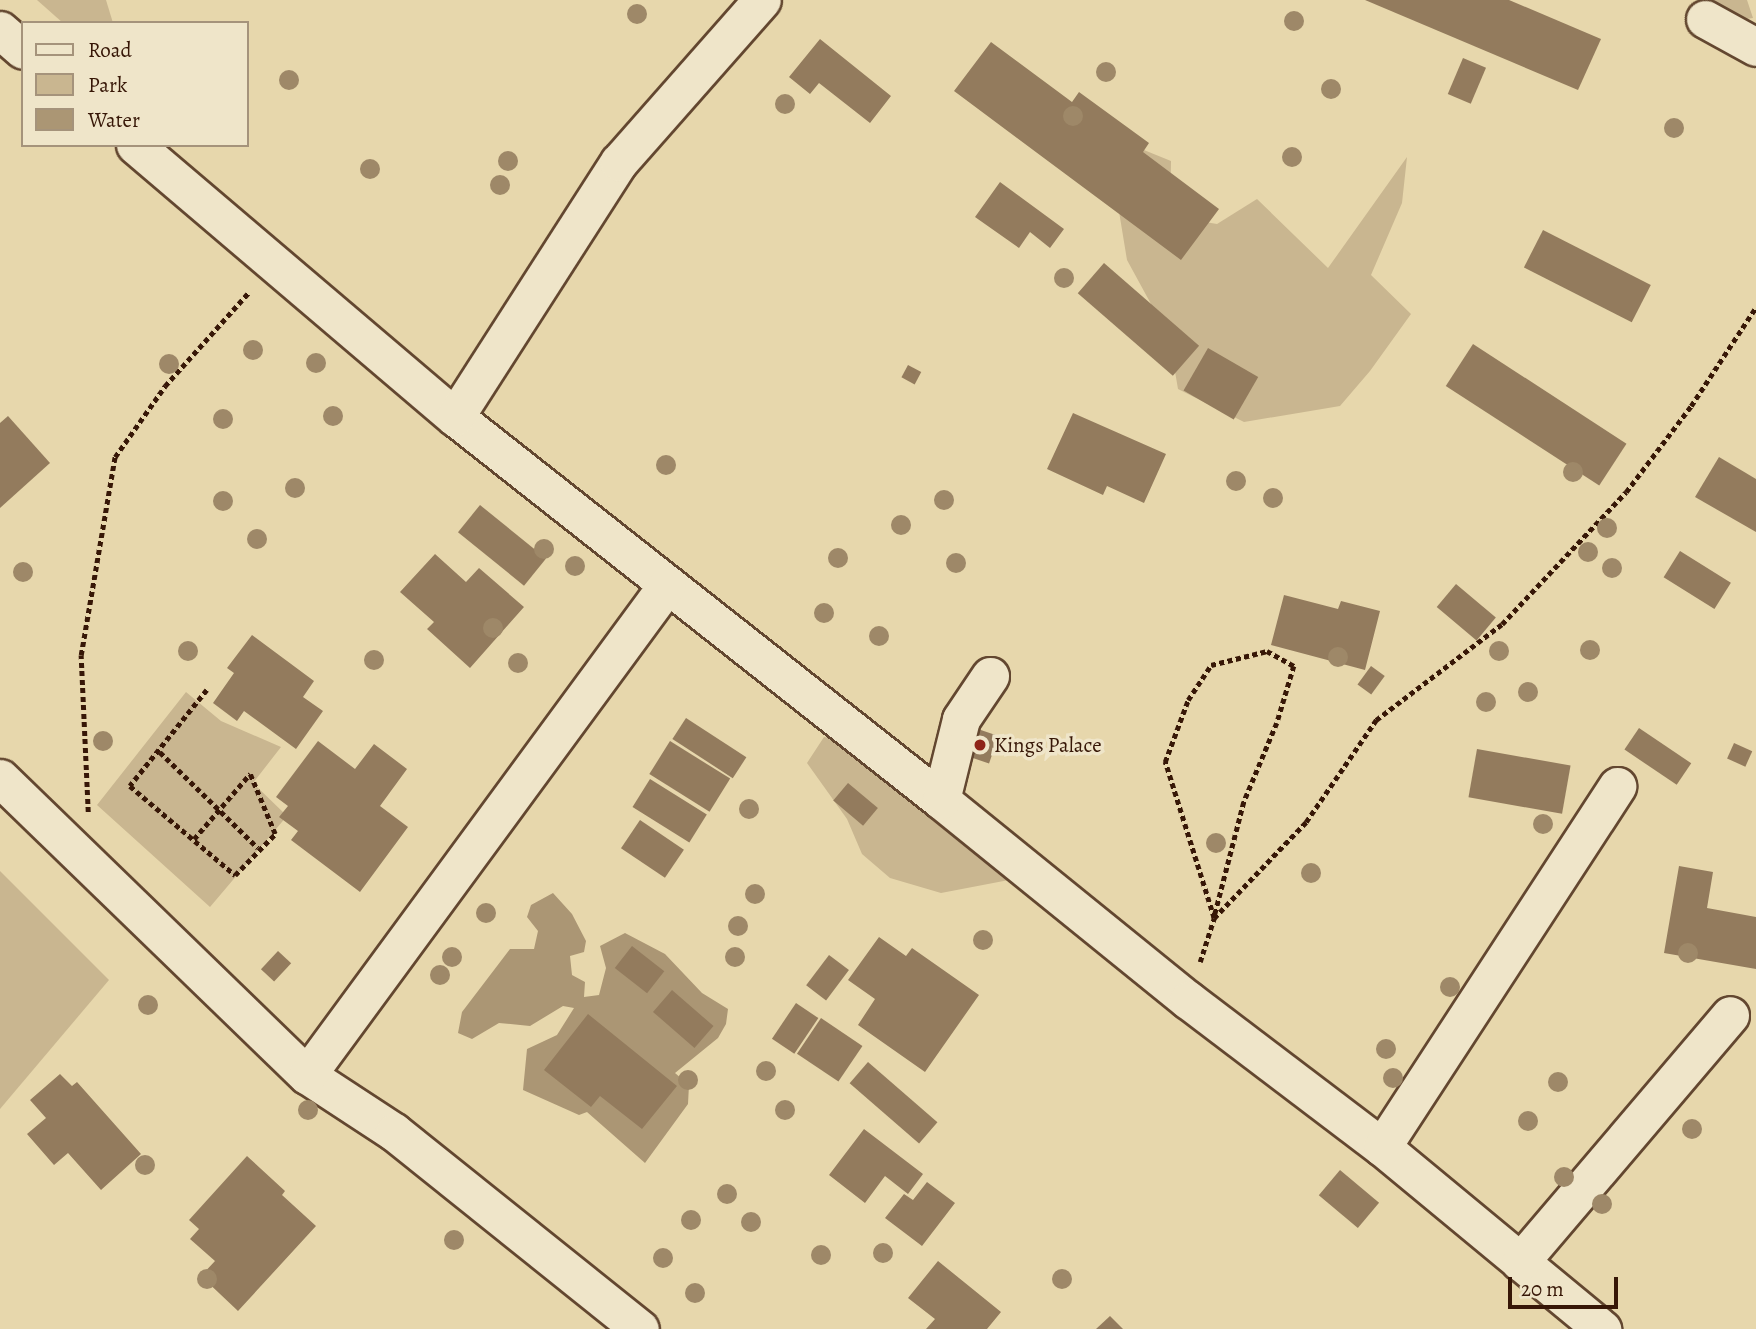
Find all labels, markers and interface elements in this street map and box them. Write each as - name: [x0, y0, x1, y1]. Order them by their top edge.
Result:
- legend: [21, 21, 248, 147]
- text: Road: [88, 36, 132, 64]
- text: Park: [88, 71, 127, 99]
- text: Water: [88, 106, 140, 134]
- place label: Kings Palace: [994, 732, 1102, 758]
- marker: Kings Palace: [972, 737, 988, 753]
- scale bar: [1511, 1262, 1621, 1306]
- text: 20 m: [1521, 1275, 1564, 1303]

